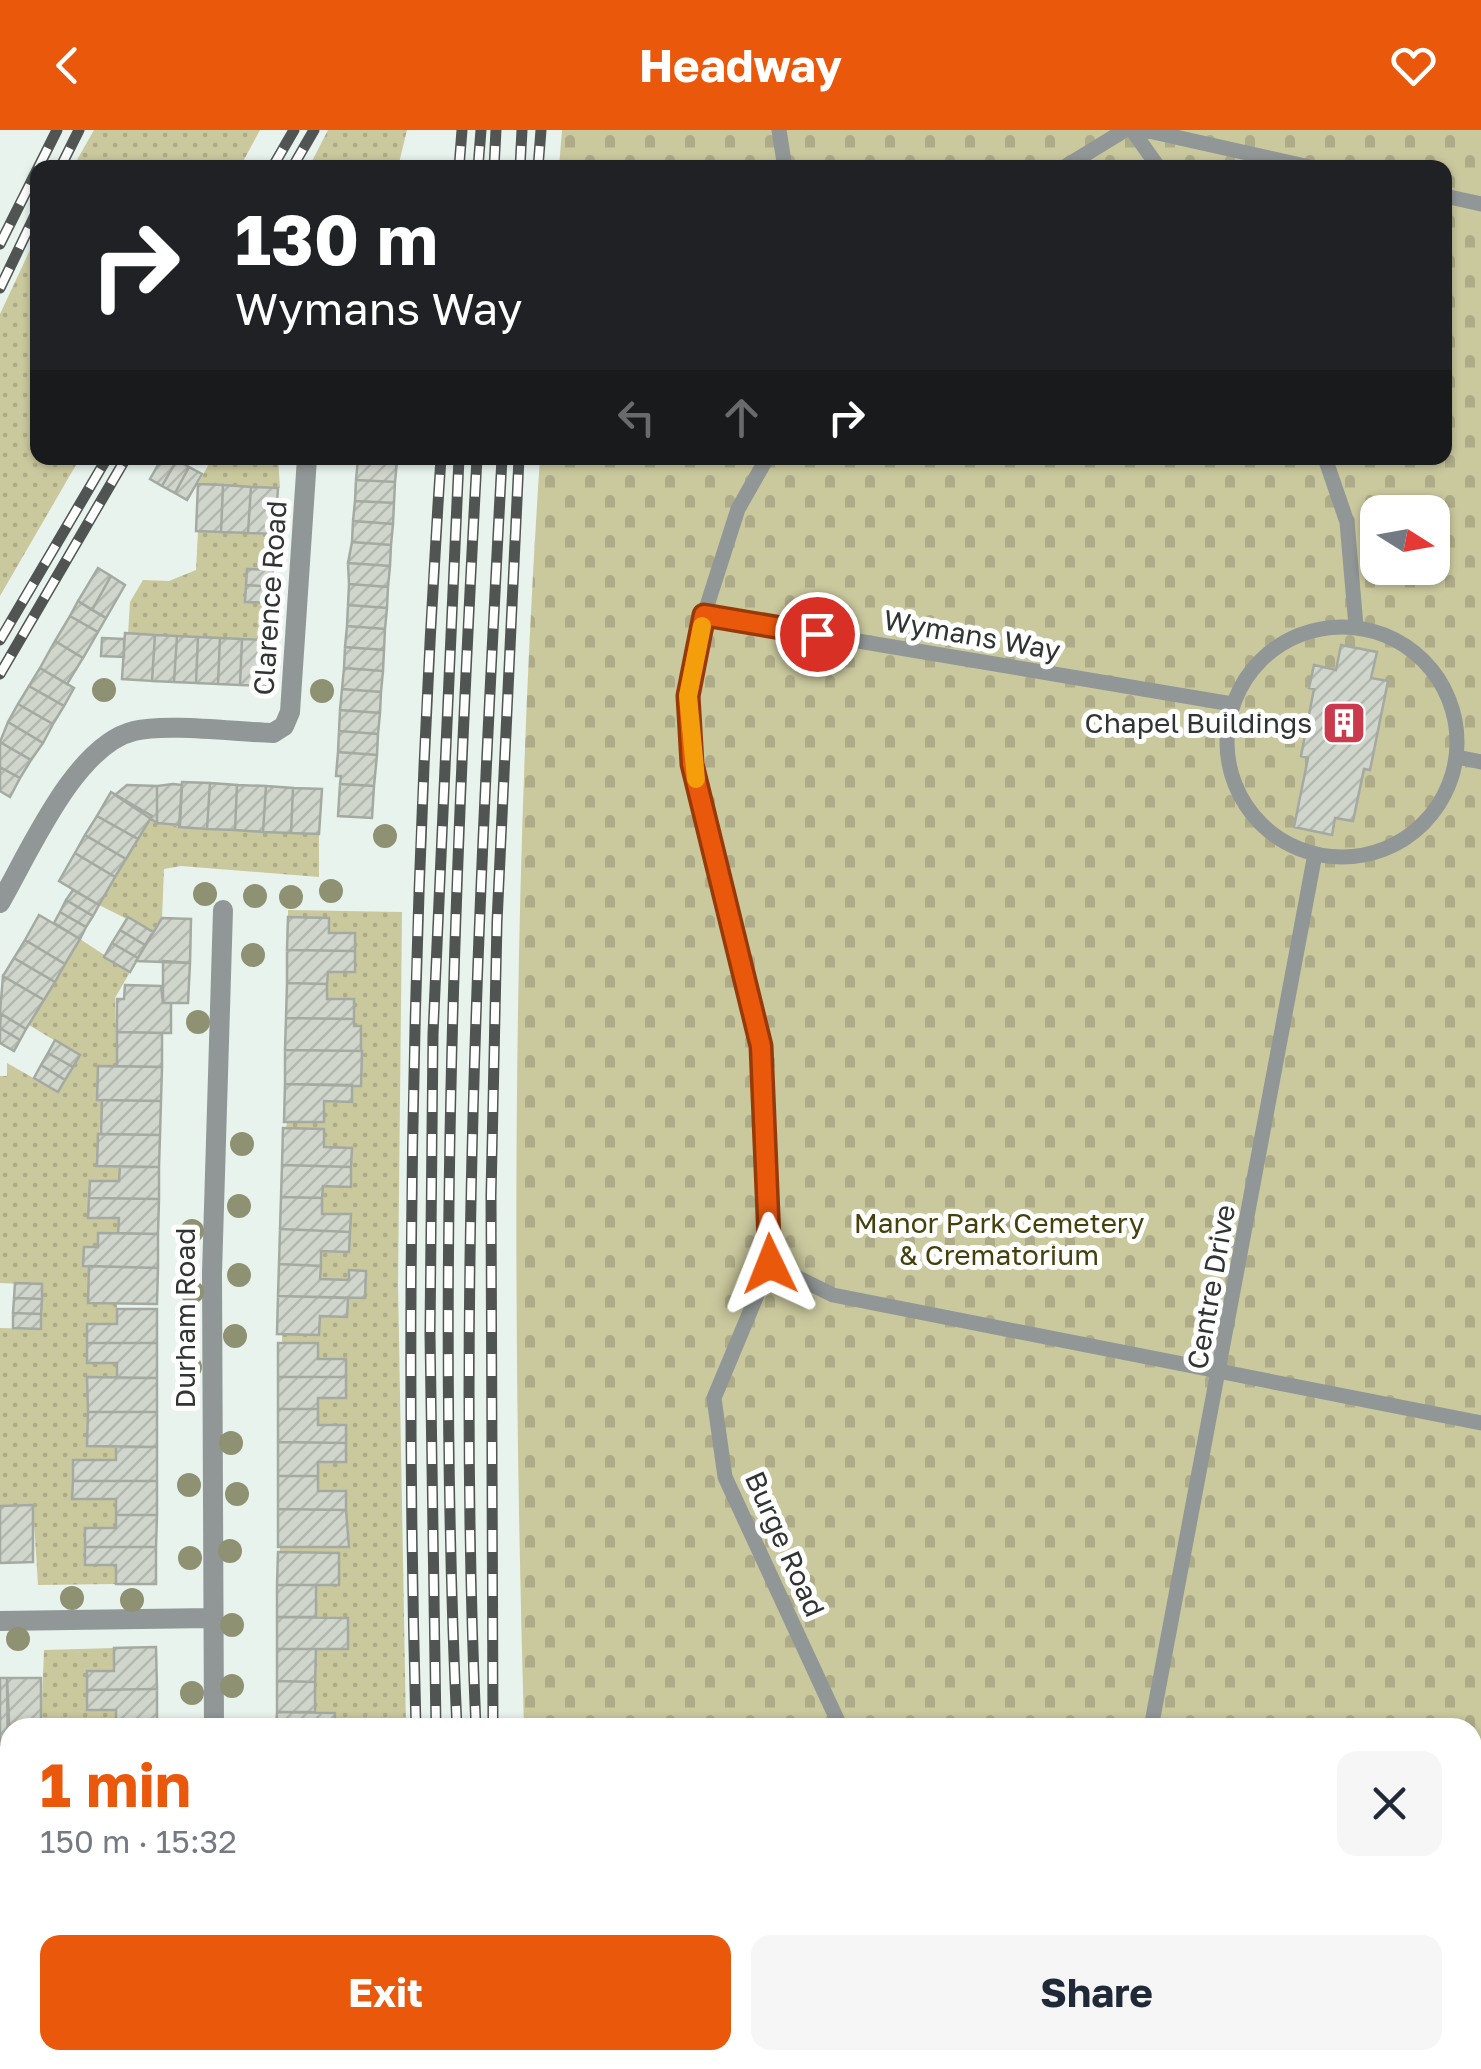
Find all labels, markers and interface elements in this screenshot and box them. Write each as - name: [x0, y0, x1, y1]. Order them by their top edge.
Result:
- icon: back: [40, 38, 95, 93]
- text: Headway: [639, 38, 842, 92]
- icon: heart: [1386, 38, 1441, 93]
- text: 130 m: [235, 196, 438, 280]
- icon: right: [70, 200, 200, 330]
- text: Wymans Way: [235, 281, 523, 335]
- icon: left: [609, 390, 664, 445]
- icon: ahead: [714, 390, 769, 445]
- icon: right: [819, 390, 874, 445]
- north arrow: [1360, 495, 1450, 585]
- map controls: [1360, 495, 1450, 585]
- street label: Clarence Road: [246, 500, 293, 696]
- pin: [775, 592, 860, 677]
- street label: Wymans Way: [881, 603, 1063, 666]
- icon: arrive: [790, 607, 845, 662]
- building icon: Chapel Buildings: [1321, 700, 1367, 746]
- place label: Chapel Buildings: [1085, 706, 1312, 739]
- street label: Centre Drive: [1180, 1202, 1241, 1372]
- park label: Manor Park Cemetery & Crematorium: [854, 1206, 1145, 1271]
- position arrow: [718, 1212, 822, 1316]
- street label: Durham Road: [168, 1228, 201, 1408]
- street label: Burge Road: [739, 1466, 832, 1621]
- text: 1 min: [40, 1748, 191, 1820]
- button: close: [1337, 1751, 1442, 1856]
- text: 150 m · 15:32: [40, 1822, 237, 1860]
- button: Exit: [40, 1935, 731, 2050]
- button: Share: [751, 1935, 1442, 2050]

